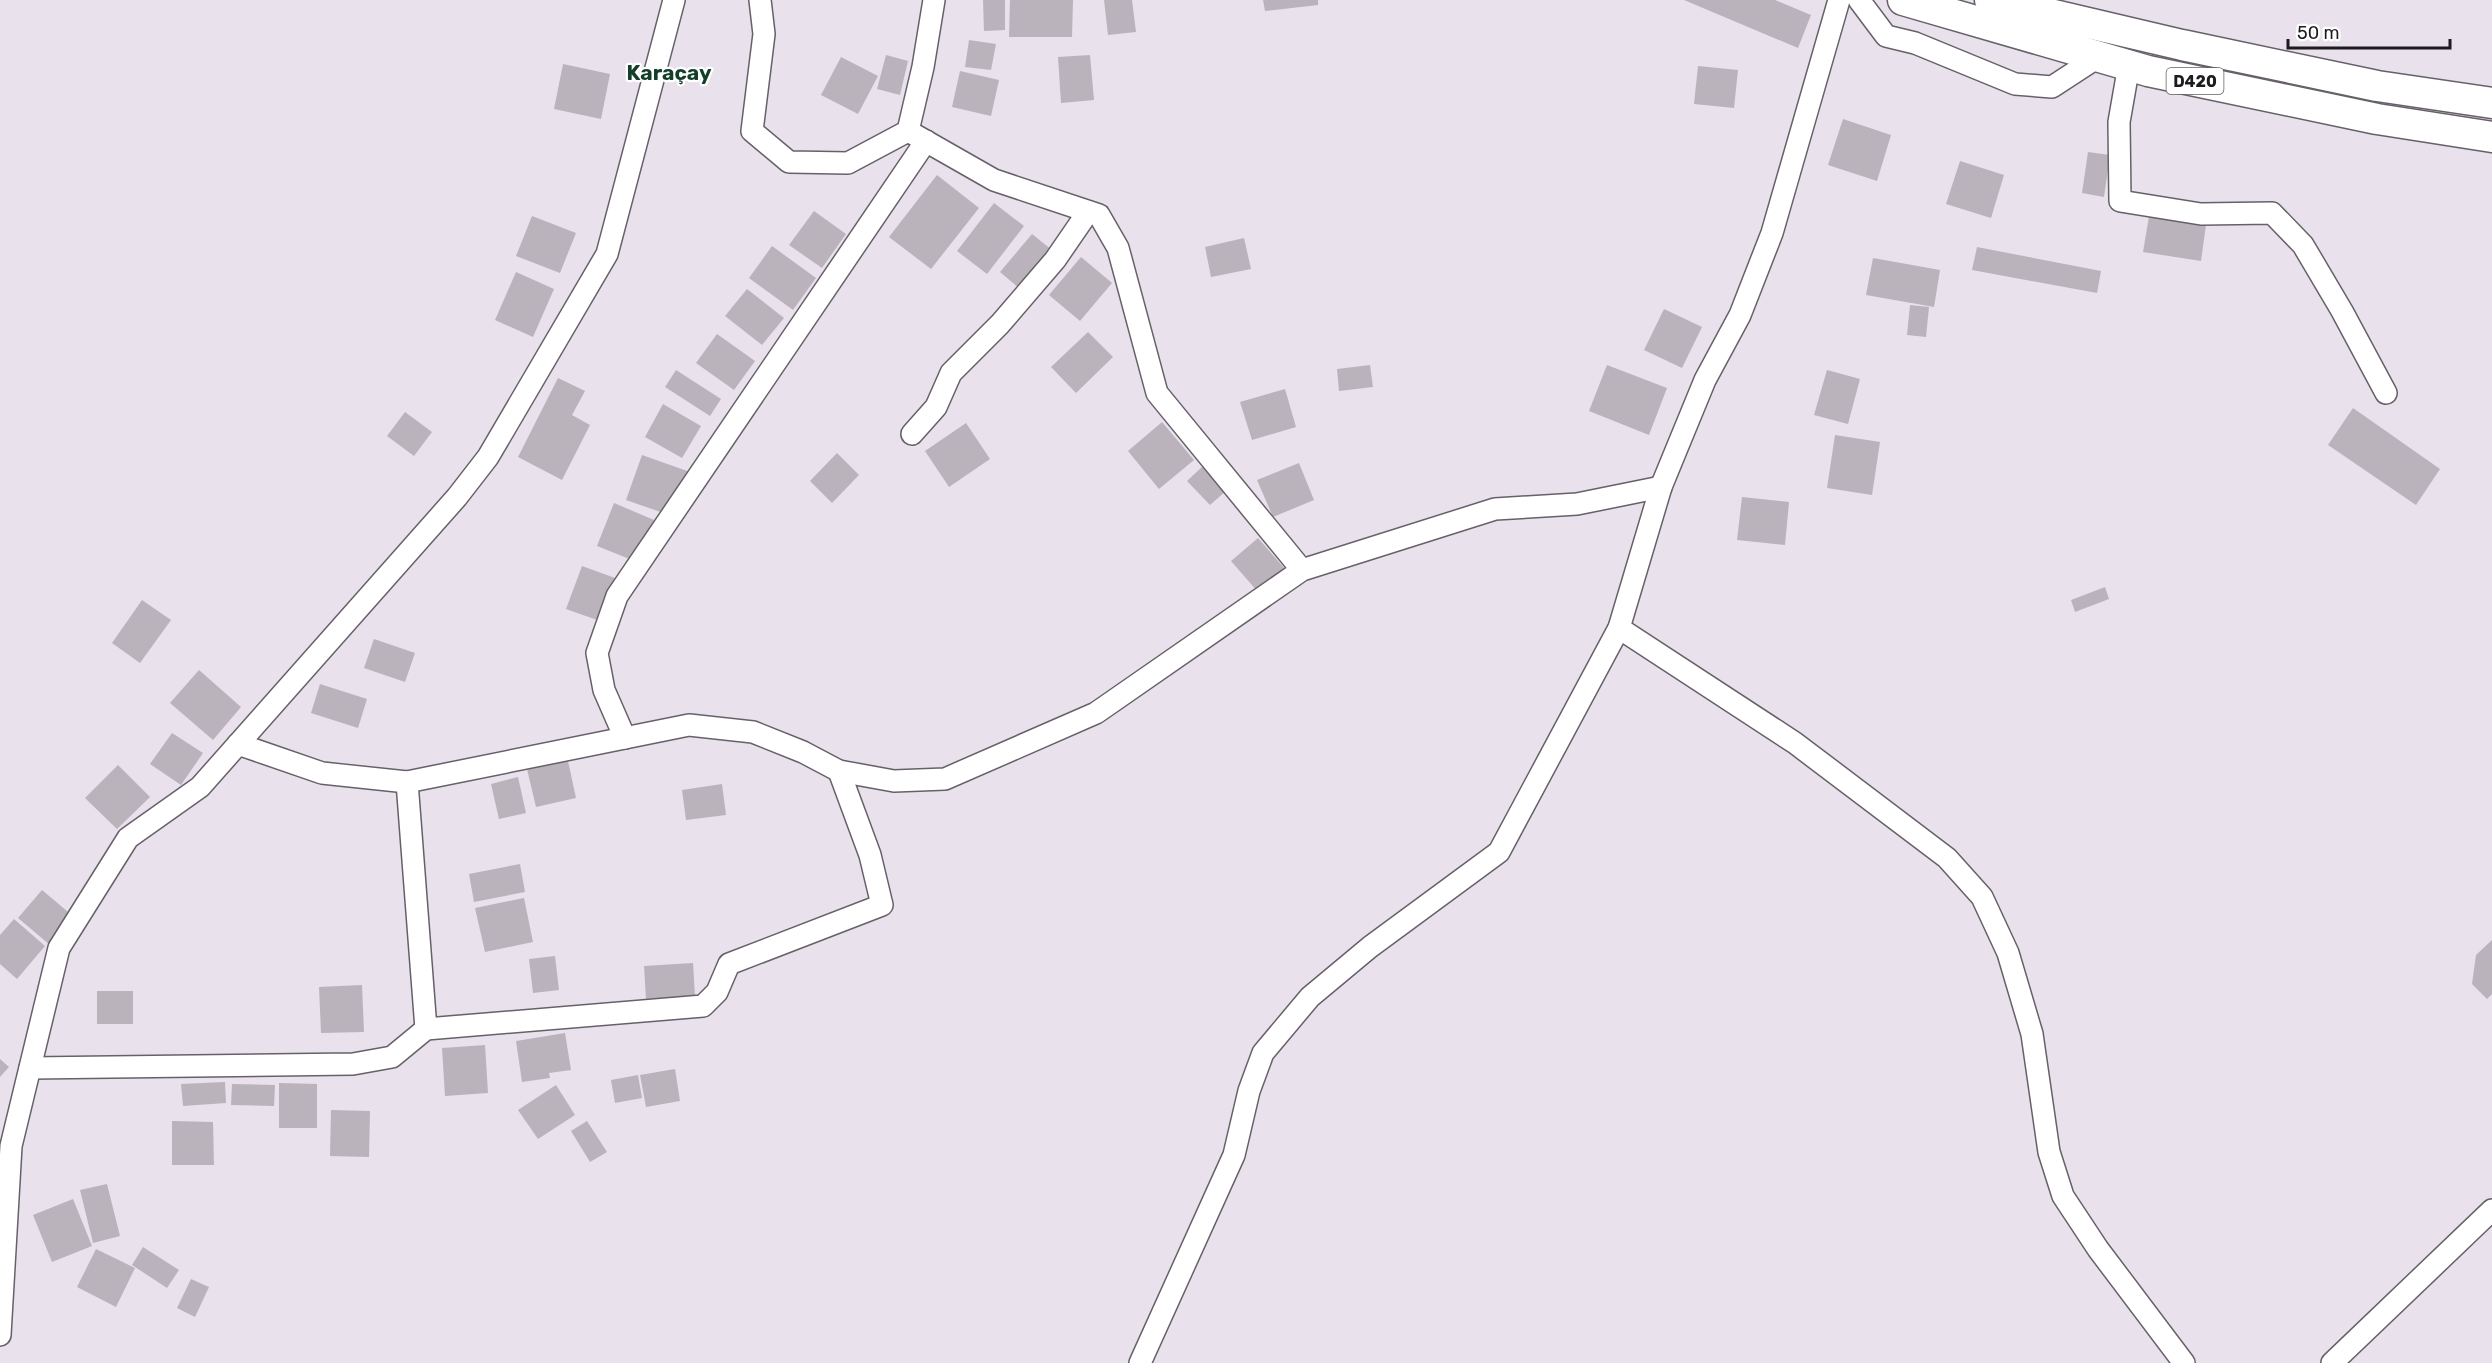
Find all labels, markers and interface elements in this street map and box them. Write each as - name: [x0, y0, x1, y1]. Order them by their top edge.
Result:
- scale bar: [2288, 12, 2450, 50]
- text: 50 m: [2297, 22, 2340, 44]
- district label: Karaçay: [627, 60, 712, 85]
- road number: D420: [2166, 68, 2224, 94]

